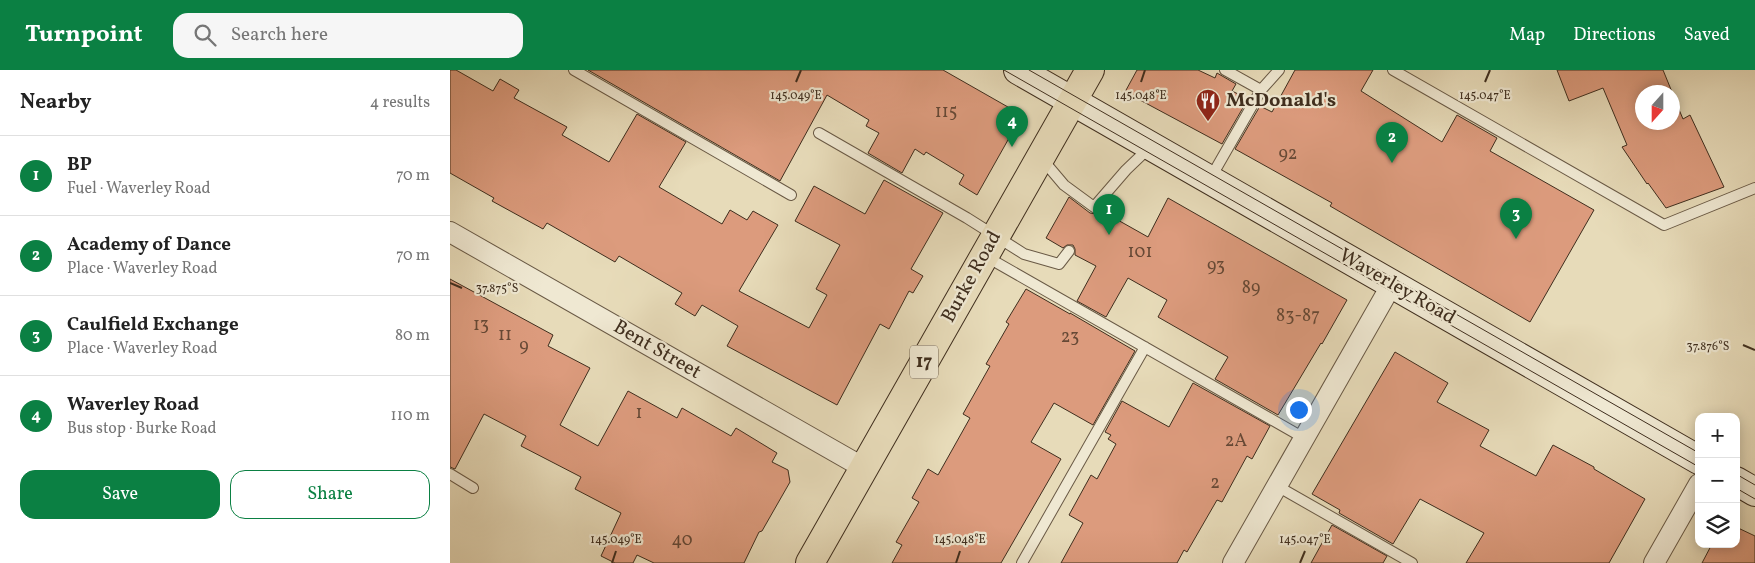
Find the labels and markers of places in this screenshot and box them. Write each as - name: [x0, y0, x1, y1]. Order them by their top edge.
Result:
- place label: McDonald's: [1226, 87, 1336, 115]
- restaurant icon: McDonald's: [1195, 88, 1221, 122]
- pin: 4: [996, 106, 1028, 147]
- pin: 2: [1376, 122, 1408, 163]
- pin: 1: [1093, 194, 1125, 235]
- pin: 3: [1500, 198, 1532, 239]

